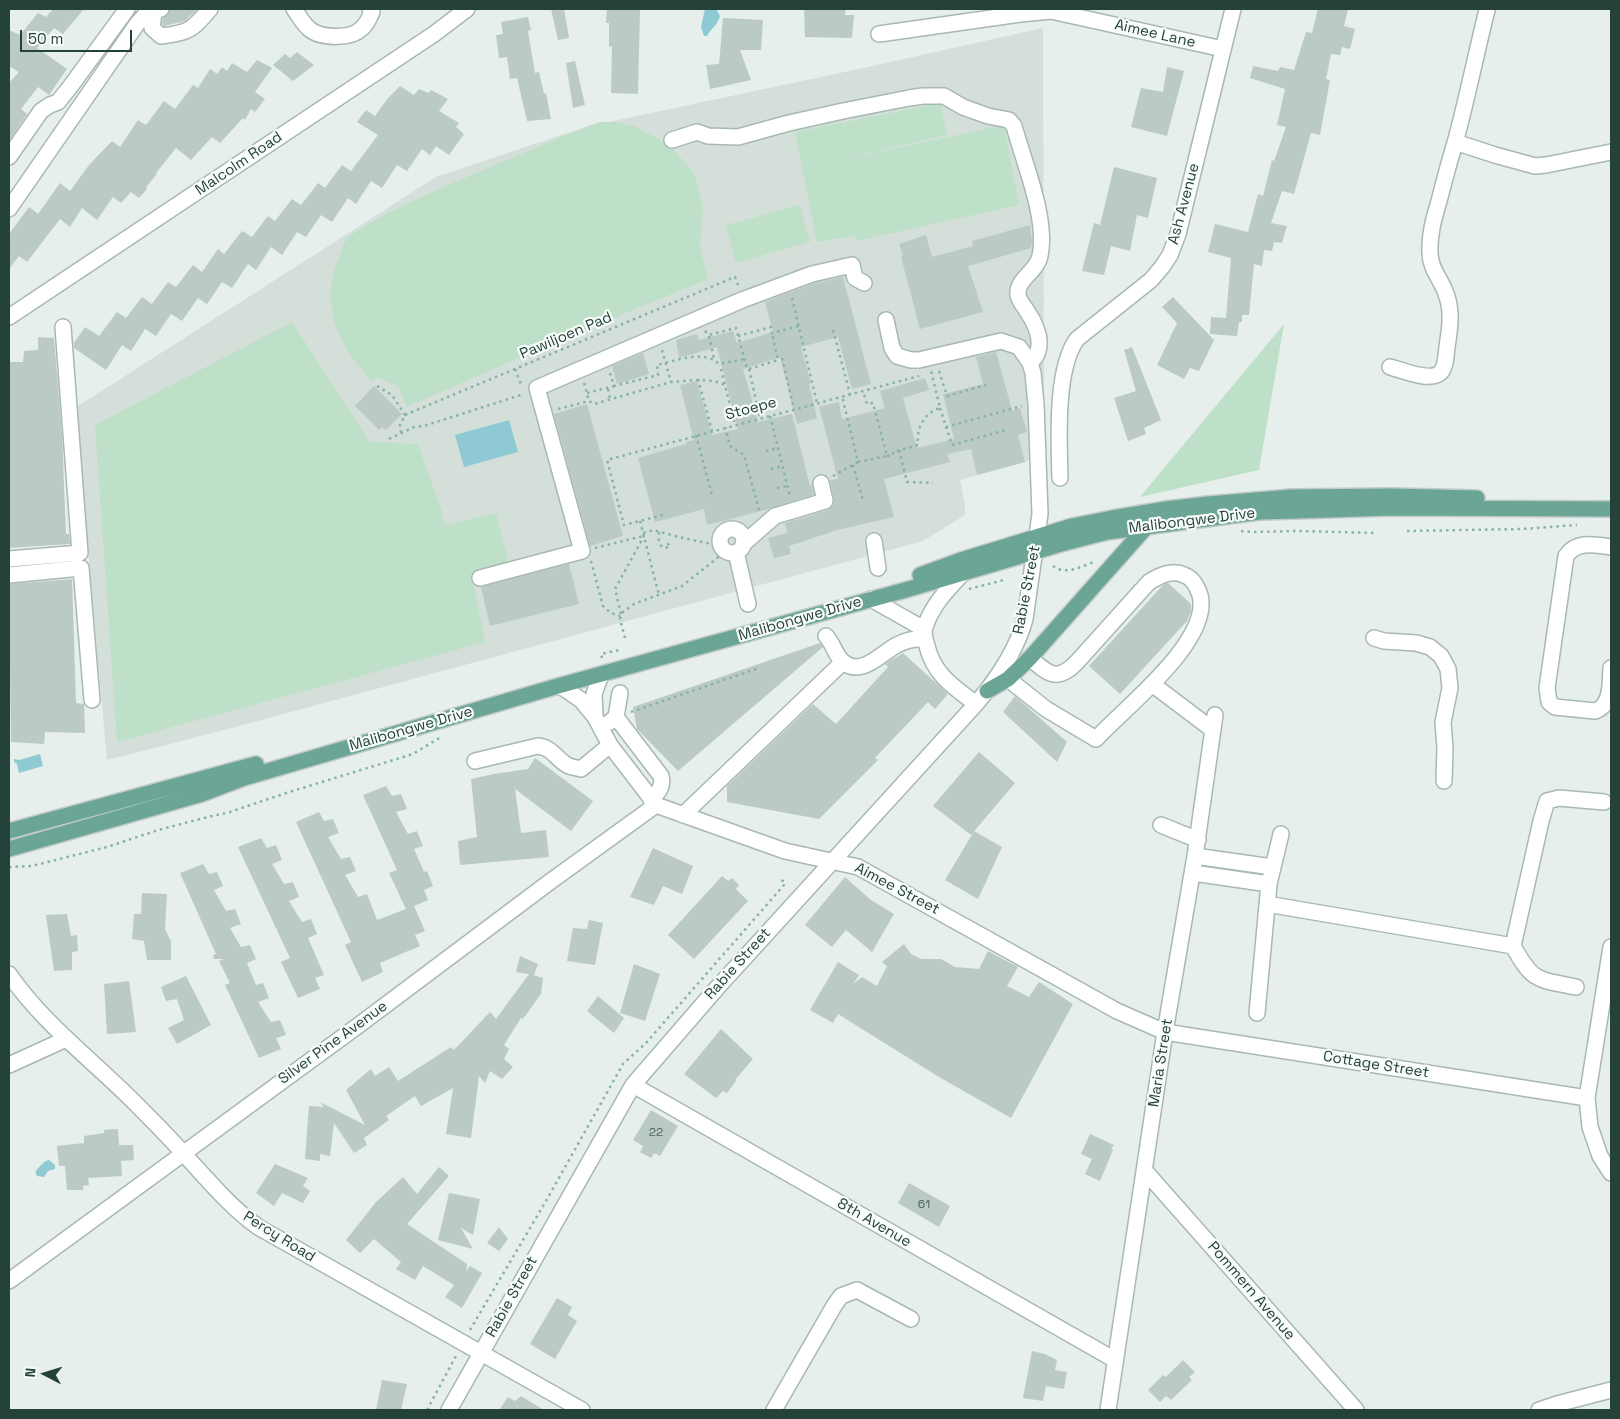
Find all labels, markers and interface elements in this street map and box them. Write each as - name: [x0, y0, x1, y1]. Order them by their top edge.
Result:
- street label: Aimee Lane: [1113, 16, 1197, 52]
- scale bar: [22, 20, 135, 52]
- text: 50 m: [28, 29, 63, 48]
- street label: Malcolm Road: [192, 128, 286, 200]
- street label: Ash Avenue: [1165, 161, 1203, 247]
- street label: Pawiljoen Pad: [517, 308, 615, 364]
- street label: Stoepe: [723, 394, 779, 424]
- street label: Malibongwe Drive: [1128, 504, 1256, 538]
- street label: Rabie Street: [1010, 544, 1044, 636]
- street label: Malibongwe Drive: [736, 593, 864, 645]
- street label: Malibongwe Drive: [347, 703, 475, 755]
- street label: Aimee Street: [852, 859, 942, 919]
- street label: Rabie Street: [701, 925, 775, 1003]
- street label: Silver Pine Avenue: [275, 997, 391, 1089]
- street label: Maria Street: [1145, 1018, 1177, 1108]
- street label: Cottage Street: [1322, 1048, 1430, 1082]
- house number: 22: [649, 1126, 663, 1140]
- street label: 8th Avenue: [834, 1195, 914, 1251]
- house number: 61: [918, 1198, 930, 1212]
- street label: Percy Road: [240, 1208, 318, 1266]
- street label: Pommern Avenue: [1203, 1238, 1299, 1344]
- street label: Rabie Street: [482, 1253, 542, 1341]
- north arrow: [20, 1349, 70, 1399]
- text: N: [21, 1367, 39, 1378]

